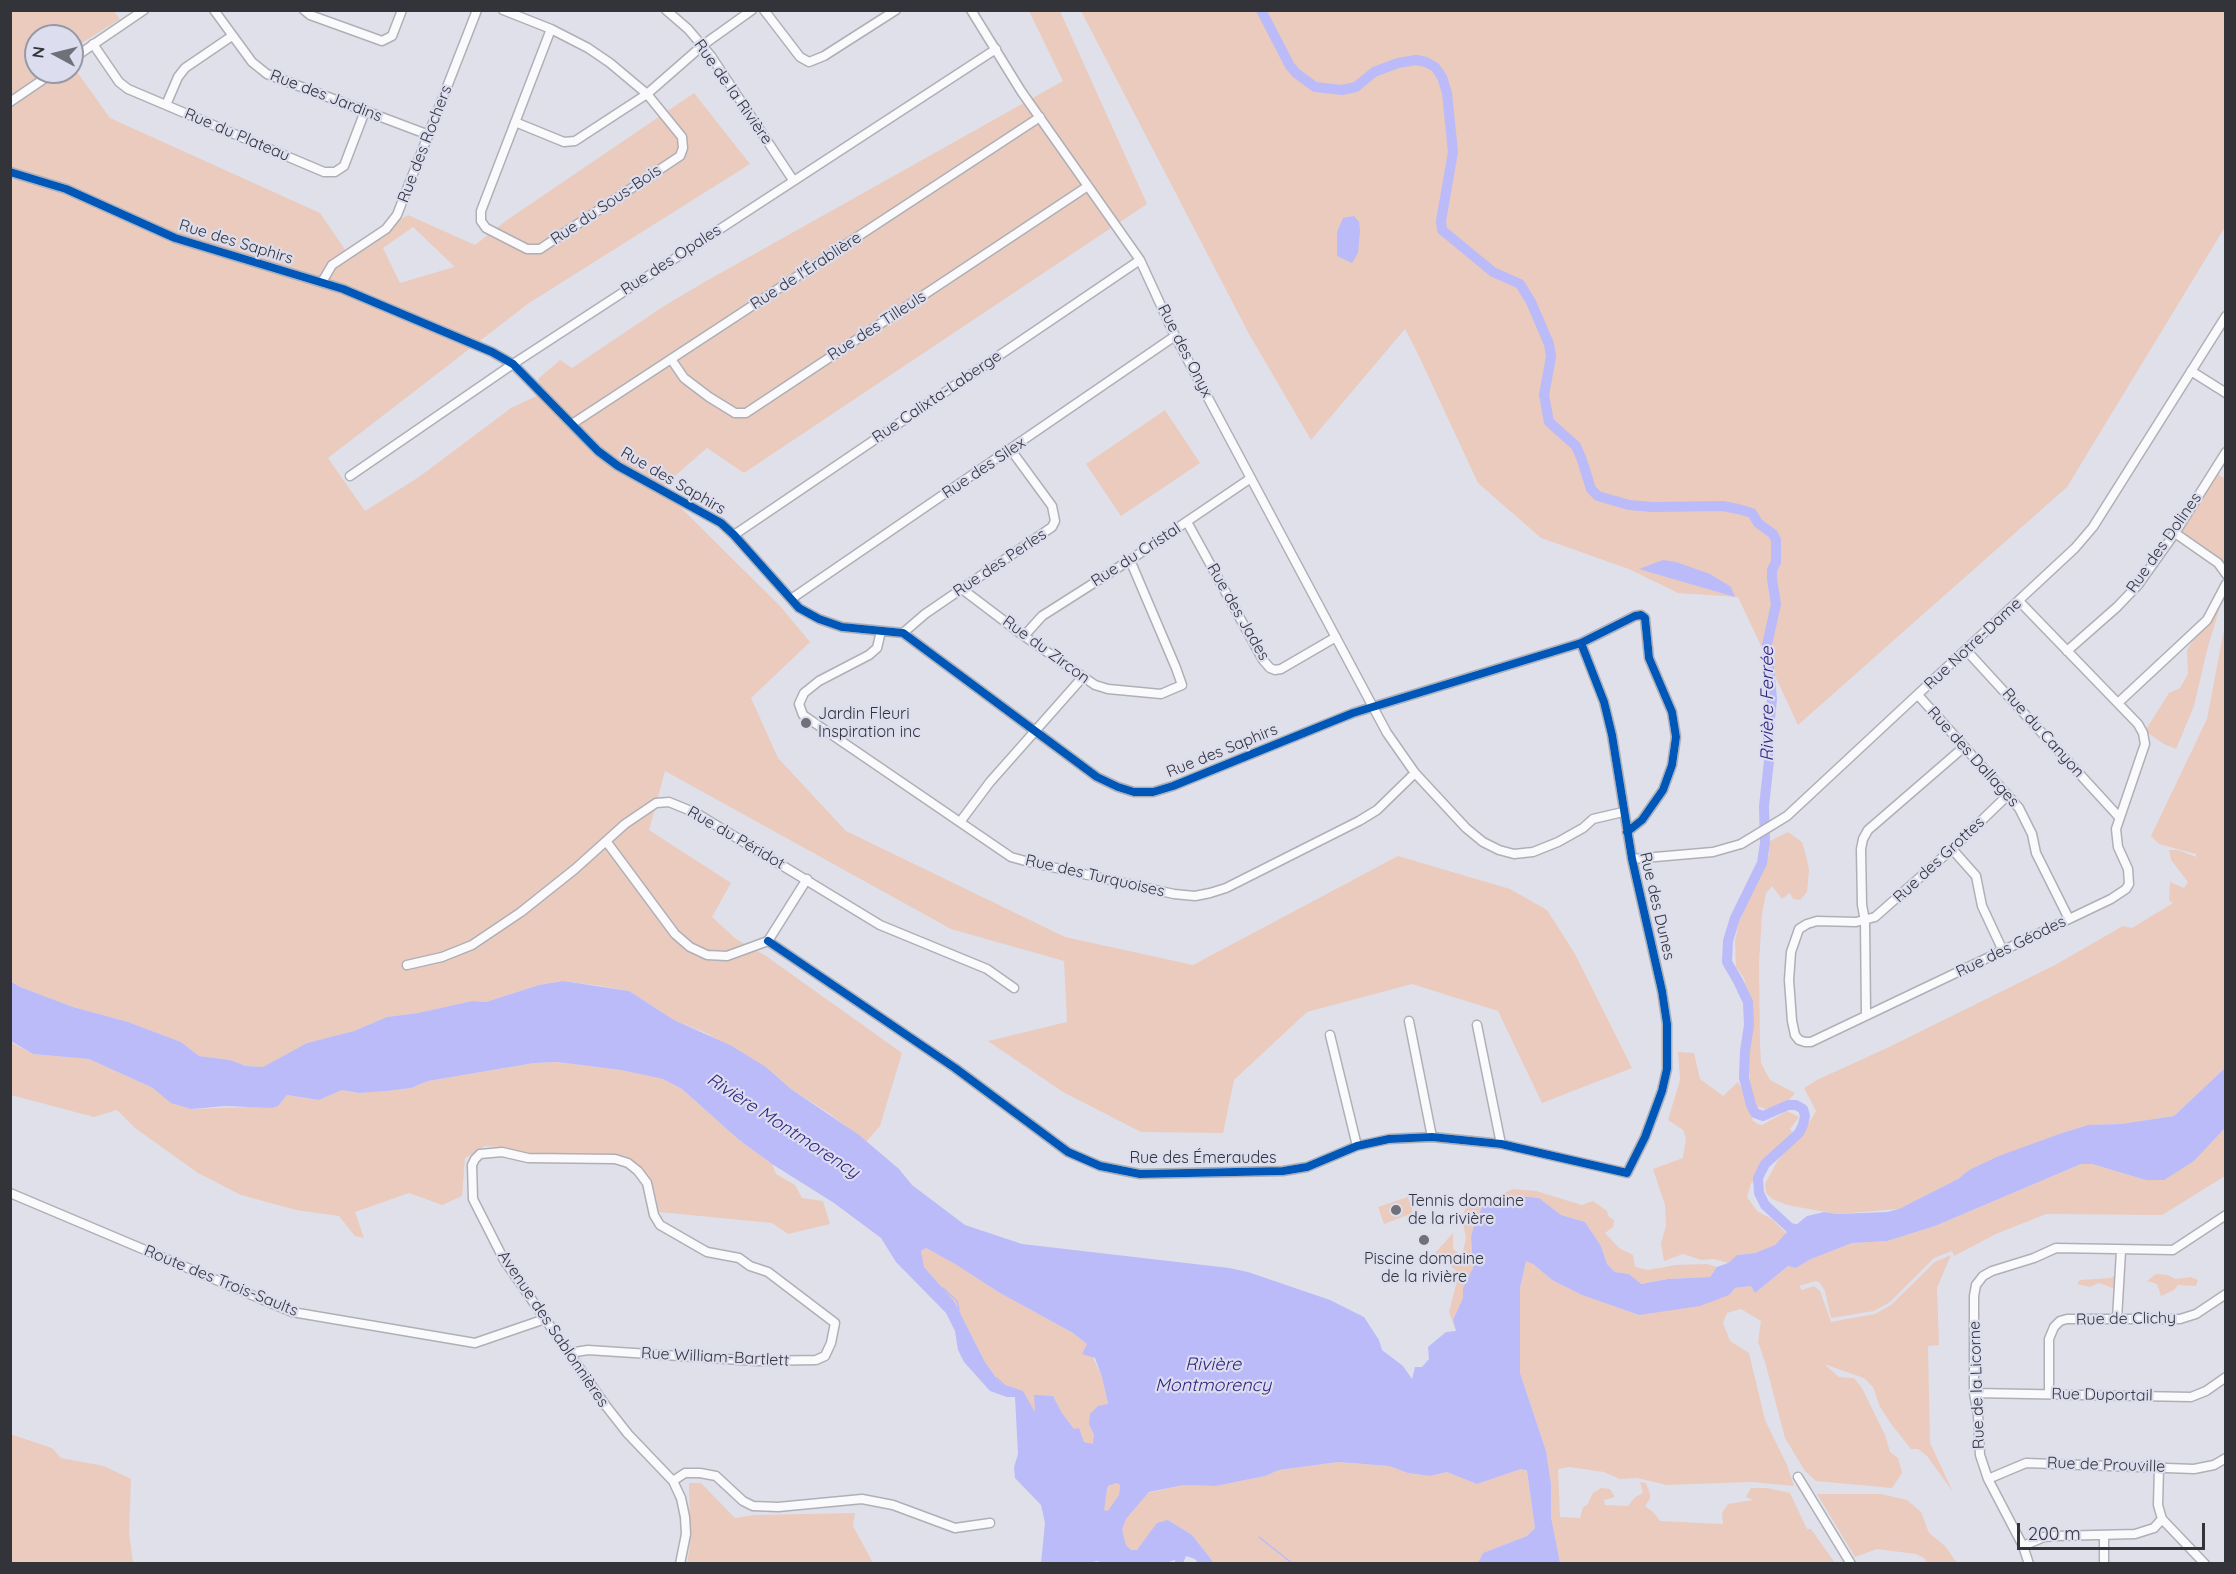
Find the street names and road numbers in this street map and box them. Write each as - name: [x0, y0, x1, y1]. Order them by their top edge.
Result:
- street label: Rue de la Rivière: [690, 36, 776, 148]
- street label: Rue des Jardins: [267, 66, 385, 126]
- street label: Rue des Rochers: [394, 83, 456, 205]
- street label: Rue du Plateau: [181, 104, 293, 166]
- street label: Rue du Sous-Bois: [547, 161, 665, 249]
- street label: Rue des Saphirs: [177, 216, 295, 268]
- street label: Rue des Opales: [617, 221, 725, 299]
- street label: Rue de l'Érablière: [747, 228, 865, 314]
- street label: Rue des Tilleuls: [824, 287, 930, 365]
- street label: Rue des Onyx: [1153, 301, 1217, 401]
- street label: Rue Calixta-Laberge: [869, 347, 1005, 447]
- street label: Rue des Silex: [939, 433, 1029, 503]
- street label: Rue des Saphirs: [617, 443, 729, 519]
- street label: Rue des Dolines: [2122, 489, 2206, 597]
- street label: Rue du Cristal: [1088, 519, 1184, 591]
- street label: Rue des Perles: [950, 525, 1050, 601]
- street label: Rue des Jades: [1202, 560, 1274, 664]
- street label: Rue Notre-Dame: [1920, 594, 2026, 694]
- street label: Rue du Zircon: [999, 612, 1093, 688]
- street label: Rue du Canyon: [1998, 684, 2088, 782]
- street label: Rue des Dallages: [1923, 703, 2023, 811]
- street label: Rue des Saphirs: [1164, 720, 1280, 782]
- street label: Rue du Péridot: [684, 802, 788, 874]
- street label: Rue des Grottes: [1889, 813, 1989, 907]
- street label: Rue des Dunes: [1635, 850, 1679, 962]
- street label: Rue des Turquoises: [1024, 851, 1166, 901]
- street label: Rue des Géodes: [1953, 912, 2069, 982]
- street label: Rue des Émeraudes: [1129, 1148, 1277, 1168]
- street label: Route des Trois-Saults: [141, 1241, 301, 1321]
- street label: Avenue des Sablonnières: [493, 1247, 613, 1411]
- street label: Rue de Clichy: [2076, 1309, 2176, 1329]
- street label: Rue de la Licorne: [1965, 1321, 1989, 1449]
- street label: Rue William-Bartlett: [640, 1344, 790, 1370]
- street label: Rue Duportail: [2051, 1385, 2153, 1405]
- street label: Rue de Prouville: [2046, 1453, 2166, 1477]

